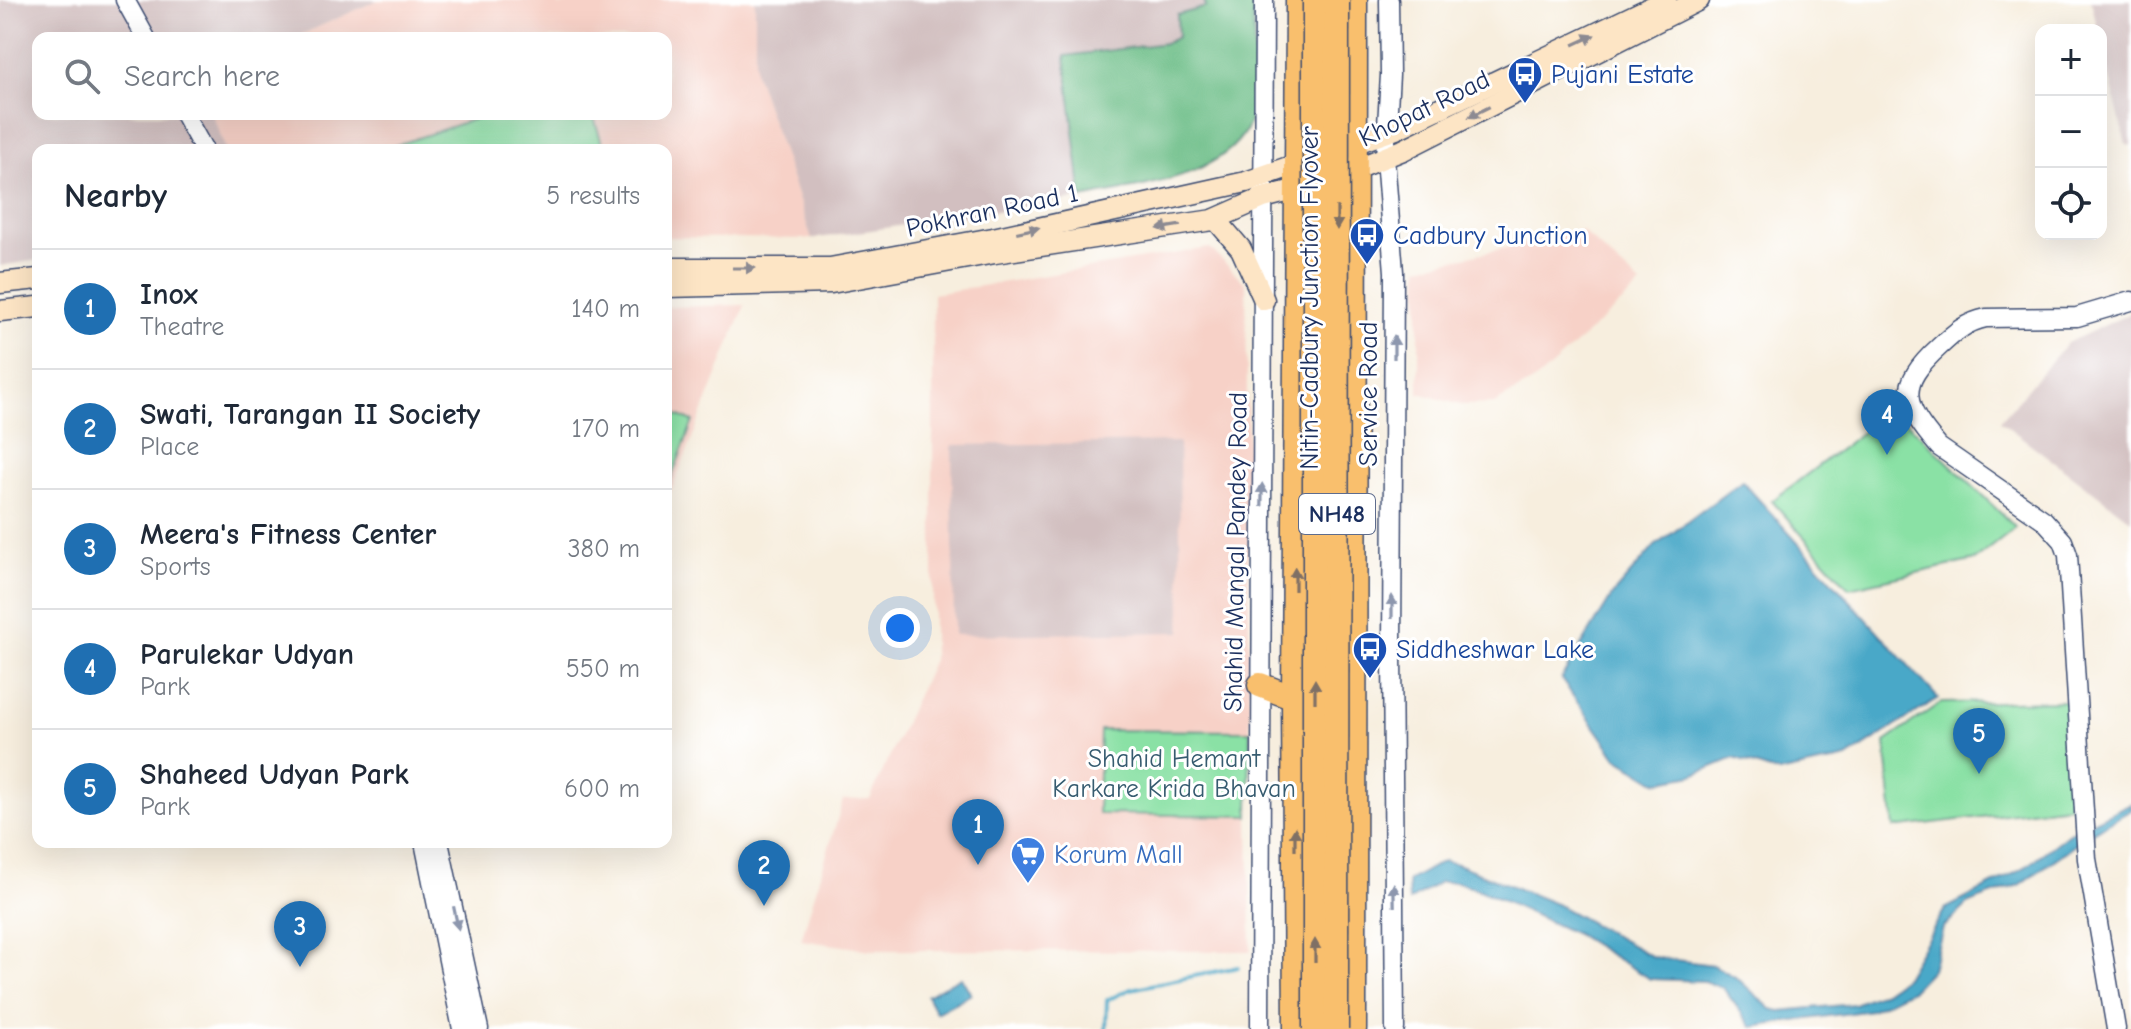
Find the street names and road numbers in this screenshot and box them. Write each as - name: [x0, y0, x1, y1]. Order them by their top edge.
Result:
- street label: Khopat Road: [1354, 64, 1495, 153]
- street label: Nitin-Cadbury Junction Flyover: [1295, 126, 1325, 470]
- street label: Pokhran Road 1: [903, 178, 1081, 244]
- street label: Service Road: [1354, 322, 1384, 466]
- street label: Shahid Mangal Pandey Road: [1218, 392, 1254, 712]
- road number: NH48: [1299, 494, 1375, 534]

